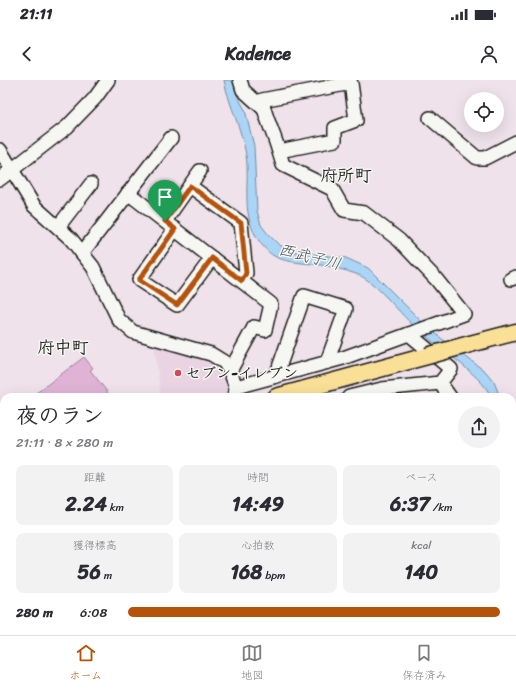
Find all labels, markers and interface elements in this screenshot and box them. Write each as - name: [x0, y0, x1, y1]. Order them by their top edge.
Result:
- text: 21:11: [20, 1, 53, 27]
- text: Kadence: [225, 38, 291, 70]
- icon: back: [16, 43, 38, 65]
- icon: person: [478, 43, 500, 65]
- map controls: [464, 92, 504, 132]
- button: locate: [464, 92, 504, 132]
- district label: 府所町: [321, 160, 372, 190]
- pin: [148, 180, 182, 221]
- icon: arrive: [154, 186, 176, 208]
- water label: 西武子川: [275, 235, 344, 278]
- district label: 府中町: [38, 332, 89, 362]
- place label: セブン-イレブン: [186, 360, 298, 386]
- marker: セブン-イレブン: [173, 368, 183, 378]
- text: 夜のラン: [16, 396, 104, 435]
- button: share: [458, 406, 500, 448]
- text: 21:11 · 8 × 280 m: [16, 431, 113, 454]
- text: 距離: [84, 468, 106, 487]
- text: 時間: [247, 468, 269, 487]
- text: ペース: [405, 468, 437, 487]
- text: 2.24: [65, 487, 107, 522]
- text: 14:49: [232, 487, 284, 522]
- text: 6:37: [390, 487, 430, 522]
- text: km: [107, 498, 124, 517]
- text: /km: [430, 498, 453, 517]
- text: 獲得標高: [73, 536, 117, 555]
- text: 心拍数: [241, 536, 274, 555]
- text: kcal: [411, 536, 431, 555]
- text: 56: [77, 555, 101, 590]
- text: 168: [230, 555, 262, 590]
- text: 140: [404, 555, 438, 590]
- text: m: [101, 566, 112, 585]
- text: bpm: [262, 566, 286, 585]
- text: 280 m: [16, 601, 53, 624]
- text: 6:08: [80, 601, 107, 624]
- tab: ホーム: [70, 642, 102, 685]
- tab: 地図: [241, 642, 263, 685]
- tab: 保存済み: [402, 642, 446, 685]

